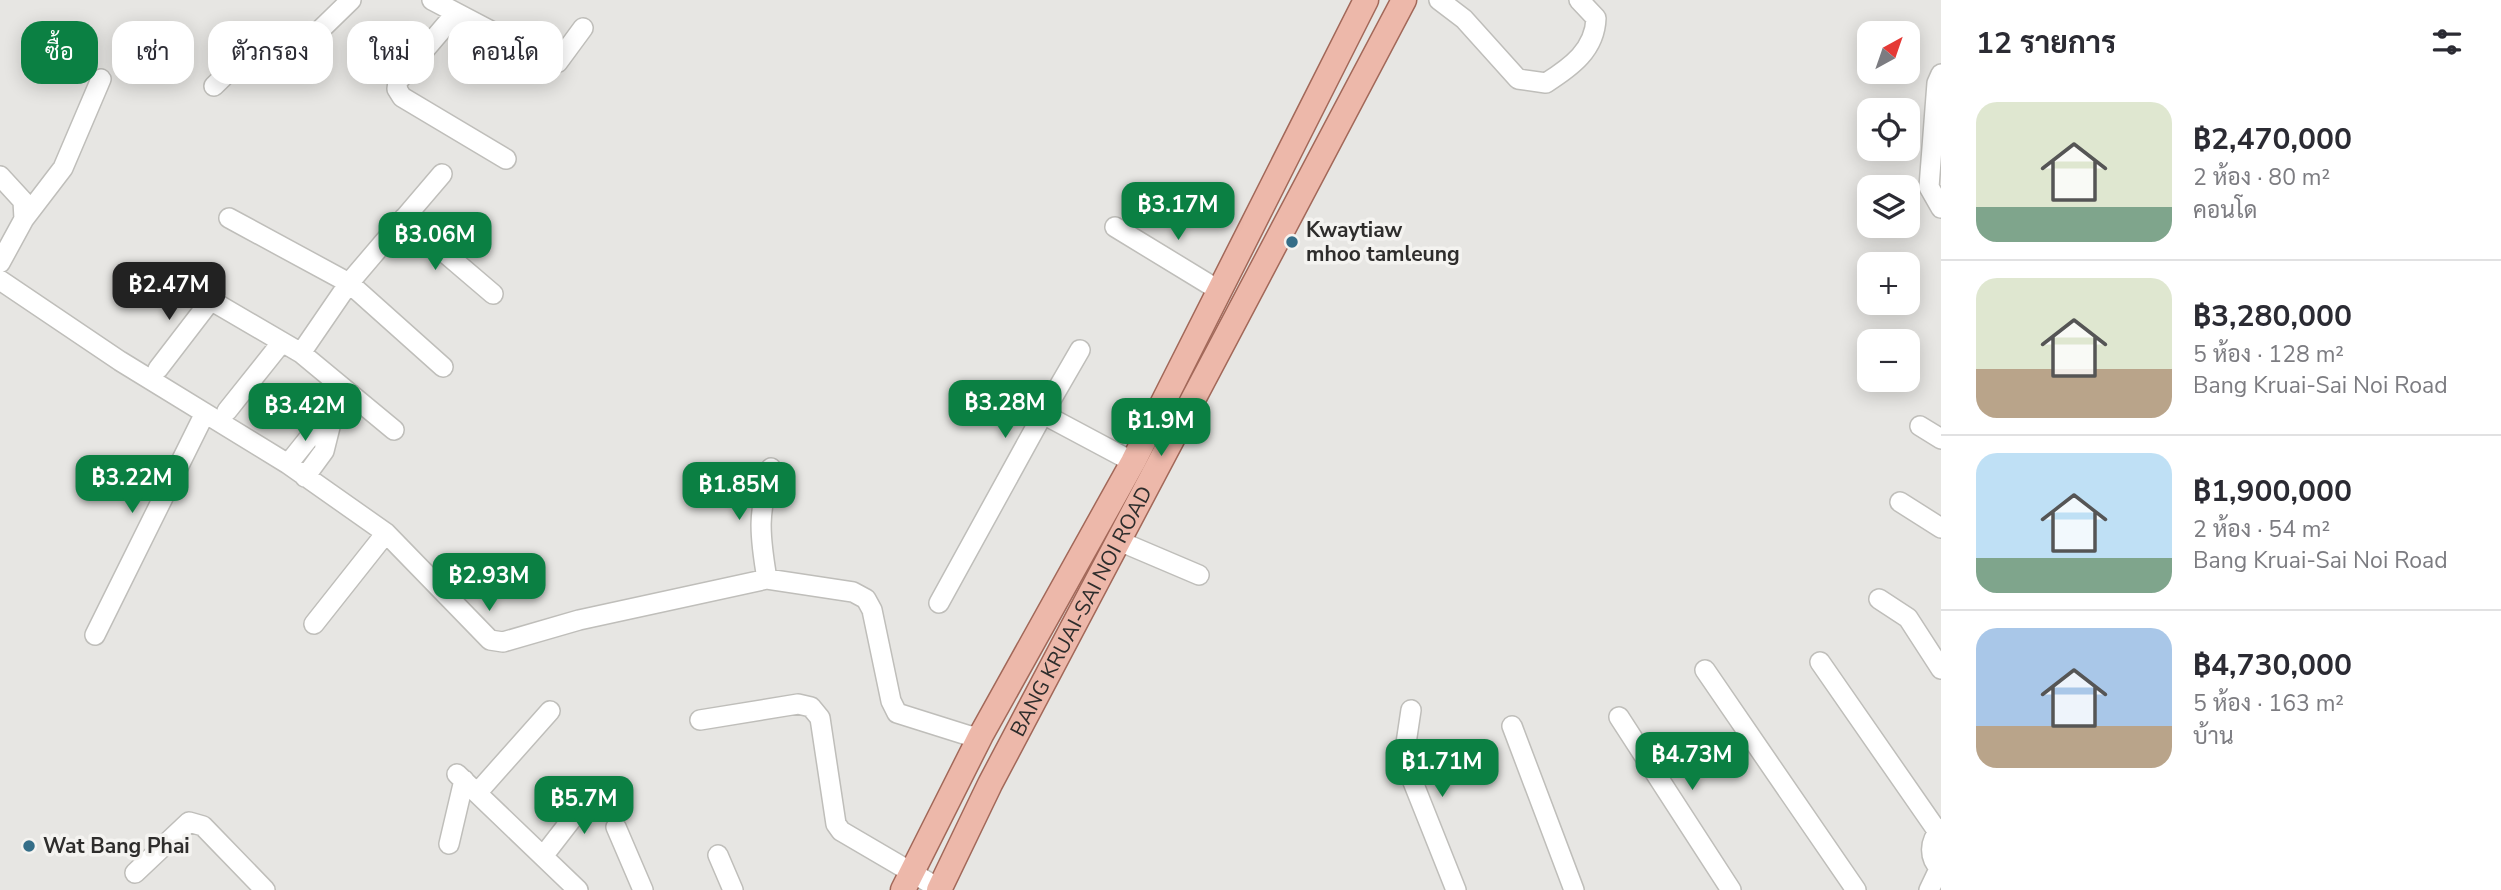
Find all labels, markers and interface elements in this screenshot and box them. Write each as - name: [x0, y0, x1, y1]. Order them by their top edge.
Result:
- chip: ซื้อ: [21, 21, 98, 84]
- chip: เช่า: [112, 21, 194, 84]
- chip: ตัวกรอง: [208, 21, 333, 84]
- chip: ใหม่: [347, 21, 434, 84]
- chip: คอนโด: [448, 21, 563, 84]
- north arrow: [1857, 21, 1920, 84]
- map controls: [1857, 21, 1920, 392]
- text: 12 รายการ: [1976, 23, 2116, 64]
- icon: filters: [2428, 23, 2466, 61]
- button: locate: [1857, 98, 1920, 161]
- text: ฿2,470,000: [2193, 119, 2352, 160]
- icon: home: [2032, 130, 2116, 214]
- text: 2 ห้อง · 80 m²: [2193, 162, 2330, 193]
- button: layers: [1857, 175, 1920, 238]
- pin: ฿3.17M: [1121, 182, 1235, 242]
- text: ฿3.17M: [1138, 189, 1218, 220]
- text: คอนโด: [2193, 195, 2257, 226]
- pin: ฿3.06M: [378, 212, 492, 272]
- place label: Kwaytiaw mhoo tamleung: [1306, 216, 1460, 268]
- text: ฿3.06M: [395, 219, 475, 250]
- marker: Kwaytiaw mhoo tamleung: [1284, 234, 1300, 250]
- button: +: [1857, 252, 1920, 315]
- pin: ฿2.47M: [112, 262, 226, 322]
- text: ฿2.47M: [129, 269, 209, 300]
- text: ฿3,280,000: [2193, 296, 2352, 337]
- icon: home: [2032, 306, 2116, 390]
- button: −: [1857, 329, 1920, 392]
- text: 5 ห้อง · 128 m²: [2193, 339, 2344, 370]
- text: Bang Kruai-Sai Noi Road: [2193, 370, 2448, 401]
- pin: ฿3.28M: [948, 380, 1062, 440]
- pin: ฿3.42M: [248, 384, 362, 443]
- text: ฿3.28M: [965, 387, 1045, 418]
- text: ฿3.42M: [265, 390, 345, 421]
- pin: ฿1.9M: [1112, 398, 1210, 458]
- text: ฿1.9M: [1127, 405, 1195, 436]
- pin: ฿3.22M: [75, 456, 189, 515]
- text: ฿3.22M: [92, 462, 172, 493]
- pin: ฿1.85M: [682, 462, 796, 522]
- text: ฿1.85M: [699, 469, 779, 500]
- text: ฿1,900,000: [2193, 471, 2352, 512]
- street label: BANG KRUAI-SAI NOI ROAD: [1004, 481, 1159, 741]
- icon: home: [2032, 481, 2116, 565]
- text: 2 ห้อง · 54 m²: [2193, 514, 2330, 545]
- text: Bang Kruai-Sai Noi Road: [2193, 545, 2448, 576]
- pin: ฿2.93M: [432, 554, 546, 613]
- text: ฿2.93M: [449, 560, 529, 591]
- text: ฿4,730,000: [2193, 645, 2352, 686]
- icon: home: [2032, 656, 2116, 740]
- text: 5 ห้อง · 163 m²: [2193, 688, 2344, 719]
- text: บ้าน: [2193, 721, 2234, 752]
- pin: ฿4.73M: [1635, 732, 1749, 792]
- text: ฿4.73M: [1652, 739, 1732, 770]
- pin: ฿1.71M: [1385, 740, 1499, 799]
- text: ฿1.71M: [1402, 746, 1482, 777]
- pin: ฿5.7M: [535, 776, 633, 836]
- text: ฿5.7M: [550, 783, 618, 814]
- place label: Wat Bang Phai: [43, 832, 190, 860]
- marker: Wat Bang Phai: [21, 838, 37, 854]

